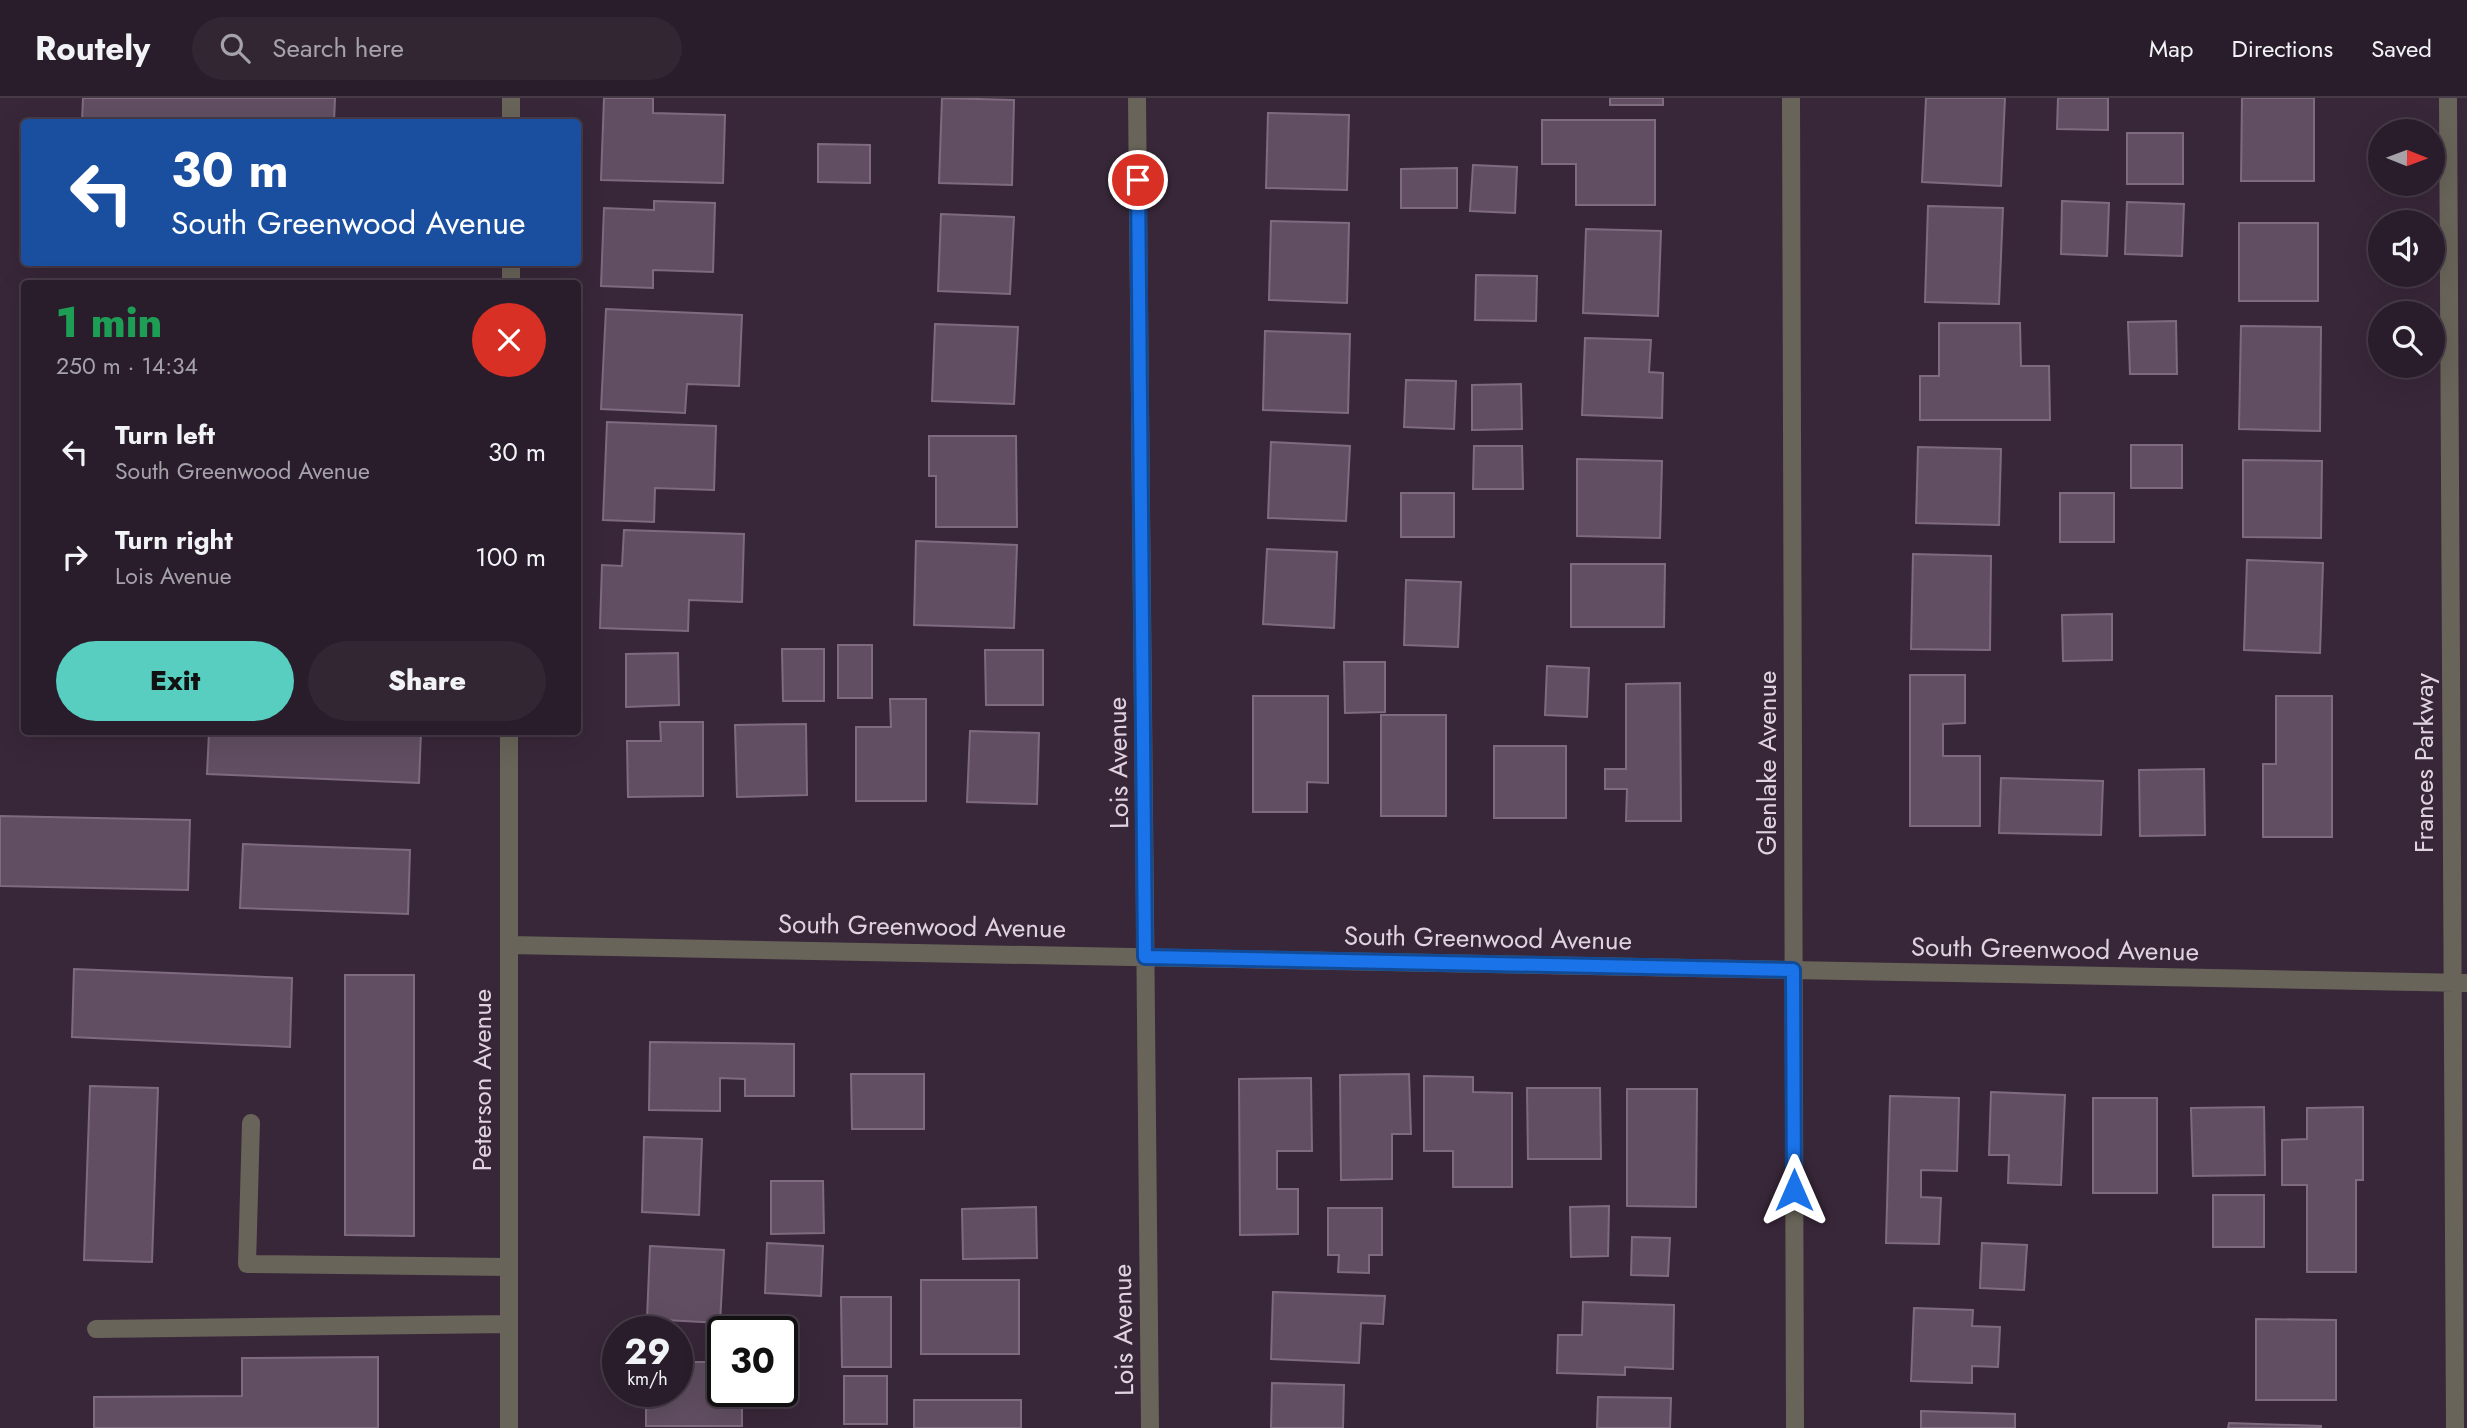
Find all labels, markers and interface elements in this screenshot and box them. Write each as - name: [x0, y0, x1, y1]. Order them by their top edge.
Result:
- search box: [192, 17, 682, 80]
- text: Routely: [35, 25, 150, 72]
- icon: search: [216, 29, 254, 67]
- text: Search here: [272, 29, 404, 67]
- text: Map: [2149, 31, 2194, 66]
- text: Directions: [2232, 31, 2333, 66]
- text: Saved: [2371, 31, 2432, 66]
- north arrow: [2368, 119, 2445, 196]
- map controls: [2368, 119, 2445, 378]
- text: 30 m: [171, 135, 289, 205]
- icon: left: [56, 147, 147, 238]
- pin: [1108, 150, 1168, 210]
- icon: arrive: [1119, 161, 1157, 199]
- text: South Greenwood Avenue: [171, 200, 526, 246]
- button: sound: [2368, 210, 2445, 287]
- text: 1 min: [56, 292, 162, 353]
- button: search: [2368, 301, 2445, 378]
- button: close: [472, 303, 546, 377]
- text: 250 m · 14:34: [56, 349, 198, 383]
- text: Turn left: [115, 416, 215, 454]
- icon: left: [56, 433, 94, 471]
- text: 30 m: [488, 433, 546, 471]
- text: South Greenwood Avenue: [115, 454, 370, 488]
- text: Turn right: [115, 521, 233, 559]
- icon: right: [56, 538, 94, 576]
- text: 100 m: [475, 538, 546, 576]
- text: Lois Avenue: [115, 559, 232, 593]
- button: Exit: [56, 641, 294, 721]
- button: Share: [308, 641, 546, 721]
- street label: Glenlake Avenue: [1748, 671, 1786, 855]
- street label: Frances Parkway: [2405, 673, 2443, 853]
- street label: Lois Avenue: [1098, 697, 1138, 829]
- street label: South Greenwood Avenue: [778, 904, 1066, 948]
- street label: South Greenwood Avenue: [1344, 916, 1632, 960]
- street label: South Greenwood Avenue: [1911, 927, 2199, 971]
- street label: Peterson Avenue: [463, 989, 501, 1171]
- position arrow: [1757, 1153, 1831, 1227]
- street label: Lois Avenue: [1103, 1264, 1143, 1396]
- speed limit sign: 30: [707, 1316, 798, 1407]
- text: 29: [624, 1327, 671, 1377]
- text: km/h: [627, 1366, 668, 1392]

